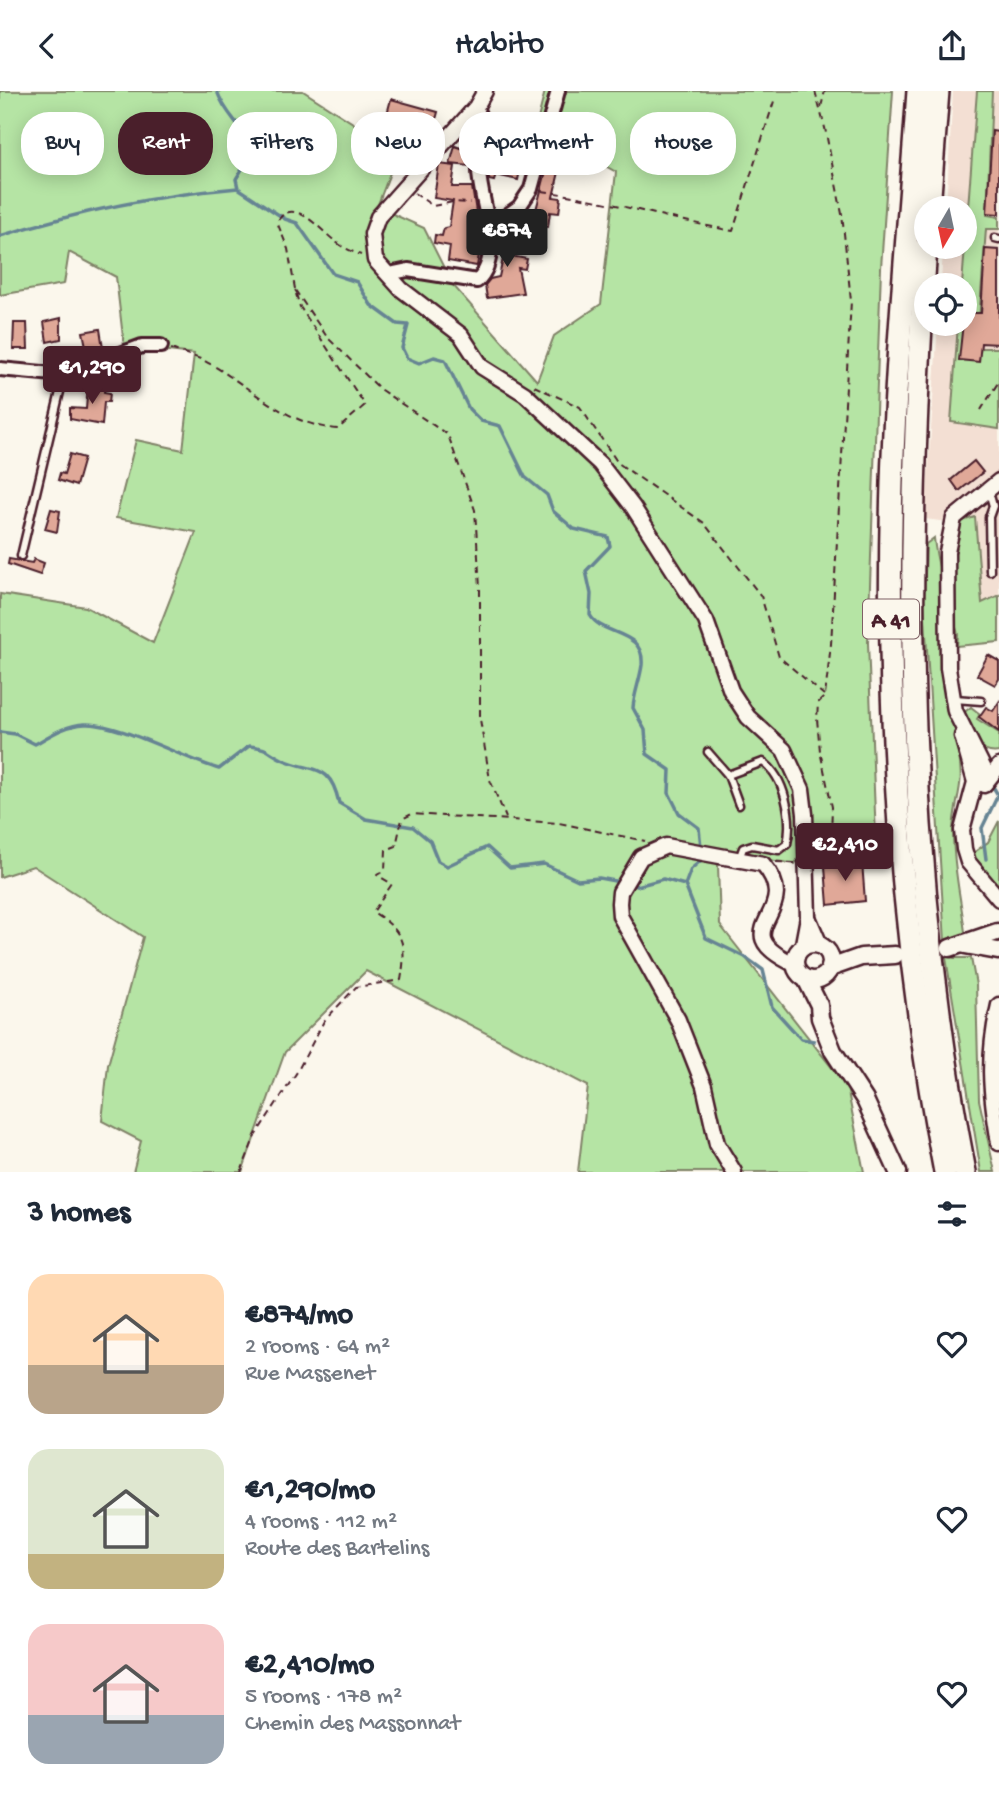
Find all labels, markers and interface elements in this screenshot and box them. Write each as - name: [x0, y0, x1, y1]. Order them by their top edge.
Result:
- icon: back: [28, 27, 66, 65]
- text: Habito: [455, 27, 544, 65]
- icon: share: [933, 27, 971, 65]
- chip: Buy: [21, 112, 104, 175]
- chip: Rent: [118, 112, 213, 175]
- chip: Filters: [227, 112, 337, 175]
- chip: New: [351, 112, 445, 175]
- chip: Apartment: [459, 112, 616, 175]
- chip: House: [630, 112, 736, 175]
- north arrow: [914, 196, 976, 259]
- map controls: [914, 196, 977, 336]
- pin: €874: [466, 209, 548, 269]
- text: €874: [482, 218, 532, 245]
- button: locate: [914, 273, 977, 336]
- pin: €1,290: [35, 347, 149, 406]
- text: €1,290: [59, 355, 125, 382]
- road number: A 41: [863, 599, 919, 639]
- pin: €2,410: [788, 823, 902, 883]
- text: €2,410: [812, 832, 878, 859]
- icon: filters: [933, 1195, 971, 1233]
- text: 3 homes: [28, 1197, 130, 1232]
- text: €874/mo: [245, 1299, 353, 1334]
- icon: home: [84, 1302, 168, 1386]
- icon: heart: [933, 1325, 971, 1363]
- text: 2 rooms · 64 m²: [245, 1334, 390, 1361]
- text: Rue Massenet: [245, 1361, 375, 1388]
- text: €1,290/mo: [245, 1474, 375, 1509]
- icon: home: [84, 1477, 168, 1561]
- icon: heart: [933, 1500, 971, 1538]
- text: 4 rooms · 112 m²: [245, 1509, 397, 1536]
- text: Route des Bartelins: [245, 1536, 429, 1563]
- text: €2,410/mo: [245, 1649, 374, 1684]
- icon: home: [84, 1652, 168, 1736]
- icon: heart: [933, 1675, 971, 1713]
- text: 5 rooms · 178 m²: [245, 1684, 402, 1711]
- text: Chemin des Massonnat: [245, 1711, 460, 1738]

